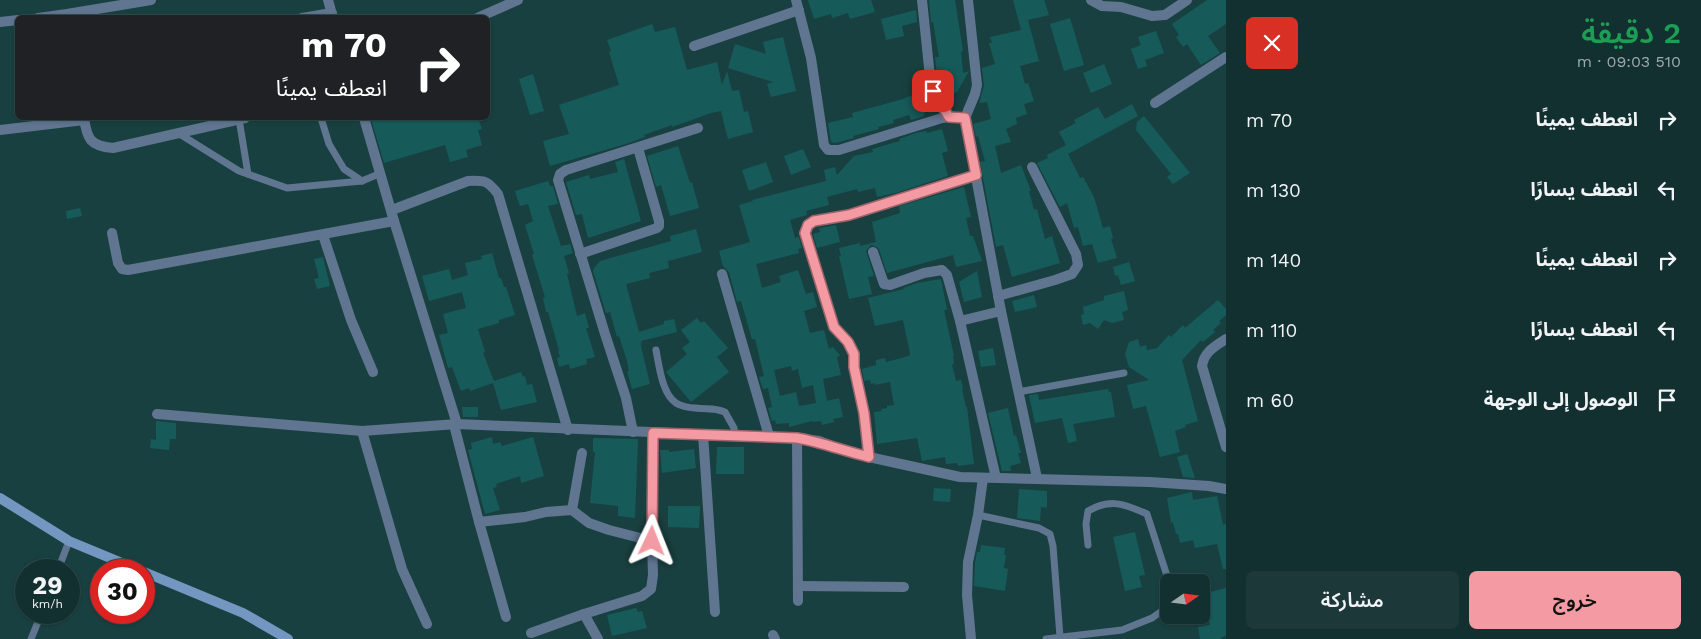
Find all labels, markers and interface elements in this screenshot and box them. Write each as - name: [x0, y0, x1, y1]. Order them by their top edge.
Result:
- text: 2 دقيقة: [1581, 15, 1681, 50]
- button: close: [1246, 17, 1298, 69]
- text: 70 m: [301, 24, 387, 66]
- icon: right: [405, 35, 470, 100]
- text: 510 m · 09:03: [1577, 52, 1681, 71]
- pin: [912, 70, 954, 112]
- text: انعطف يمينًا: [276, 76, 387, 101]
- icon: arrive: [919, 77, 947, 105]
- icon: right: [1653, 106, 1681, 134]
- text: انعطف يمينًا: [1535, 108, 1638, 131]
- text: 70 m: [1246, 109, 1293, 132]
- icon: left: [1653, 176, 1681, 204]
- text: انعطف يسارًا: [1530, 178, 1638, 201]
- text: 130 m: [1246, 179, 1301, 202]
- icon: right: [1653, 246, 1681, 274]
- text: انعطف يمينًا: [1535, 248, 1638, 271]
- text: 140 m: [1246, 249, 1301, 272]
- icon: left: [1653, 316, 1681, 344]
- text: انعطف يسارًا: [1530, 318, 1638, 341]
- text: 110 m: [1246, 319, 1297, 342]
- icon: arrive: [1653, 386, 1681, 414]
- text: الوصول إلى الوجهة: [1484, 388, 1638, 411]
- text: 60 m: [1246, 389, 1294, 412]
- position arrow: [625, 514, 677, 566]
- speed limit sign: 30: [90, 559, 155, 624]
- text: 29: [32, 571, 63, 600]
- button: مشاركة: [1246, 571, 1459, 629]
- button: خروج: [1469, 571, 1681, 629]
- north arrow: [1160, 574, 1210, 624]
- map controls: [1160, 574, 1210, 624]
- text: km/h: [32, 597, 63, 611]

